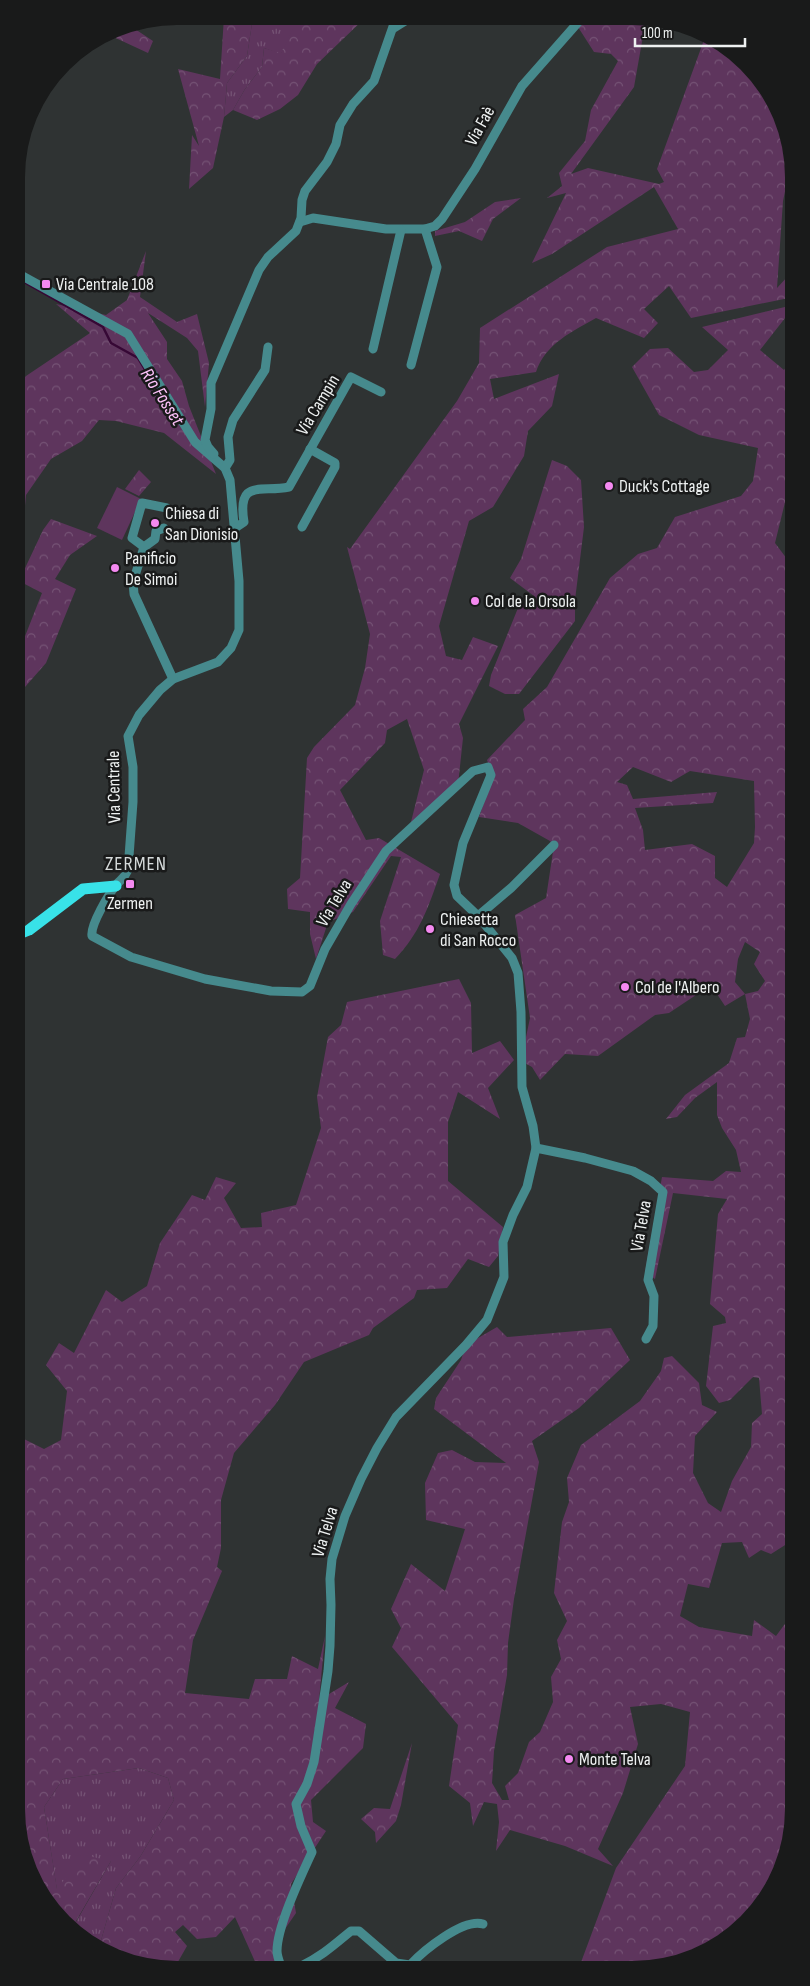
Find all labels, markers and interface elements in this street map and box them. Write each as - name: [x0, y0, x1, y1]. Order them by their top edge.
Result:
- scale bar: [635, 15, 745, 47]
- text: 100 m: [642, 24, 673, 43]
- street label: Via Faè: [461, 103, 499, 149]
- place label: Via Centrale 108: [56, 274, 154, 295]
- marker: Via Centrale 108: [40, 278, 52, 290]
- water label: Rio Fosset: [135, 364, 190, 431]
- street label: Via Campin: [292, 371, 344, 439]
- place label: Duck's Cottage: [619, 476, 710, 497]
- marker: Duck's Cottage: [603, 480, 615, 492]
- place label: Chiesa di San Dionisio: [165, 503, 238, 545]
- marker: Chiesa di San Dionisio: [149, 517, 161, 529]
- place label: Panificio De Simoi: [125, 548, 177, 590]
- marker: Panificio De Simoi: [109, 562, 121, 574]
- place label: Col de la Orsola: [485, 591, 576, 612]
- marker: Col de la Orsola: [469, 595, 481, 607]
- street label: Via Centrale: [103, 750, 125, 824]
- district label: ZERMEN: [105, 852, 167, 876]
- street label: Via Telva: [312, 875, 356, 931]
- marker: Zermen: [124, 878, 136, 890]
- place label: Zermen: [107, 893, 153, 914]
- place label: Chiesetta di San Rocco: [440, 909, 516, 951]
- marker: Chiesetta di San Rocco: [424, 923, 436, 935]
- place label: Col de l'Albero: [635, 977, 719, 998]
- marker: Col de l'Albero: [619, 981, 631, 993]
- street label: Via Telva: [626, 1199, 656, 1253]
- street label: Via Telva: [307, 1504, 343, 1560]
- place label: Monte Telva: [579, 1749, 651, 1770]
- marker: Monte Telva: [563, 1753, 575, 1765]

